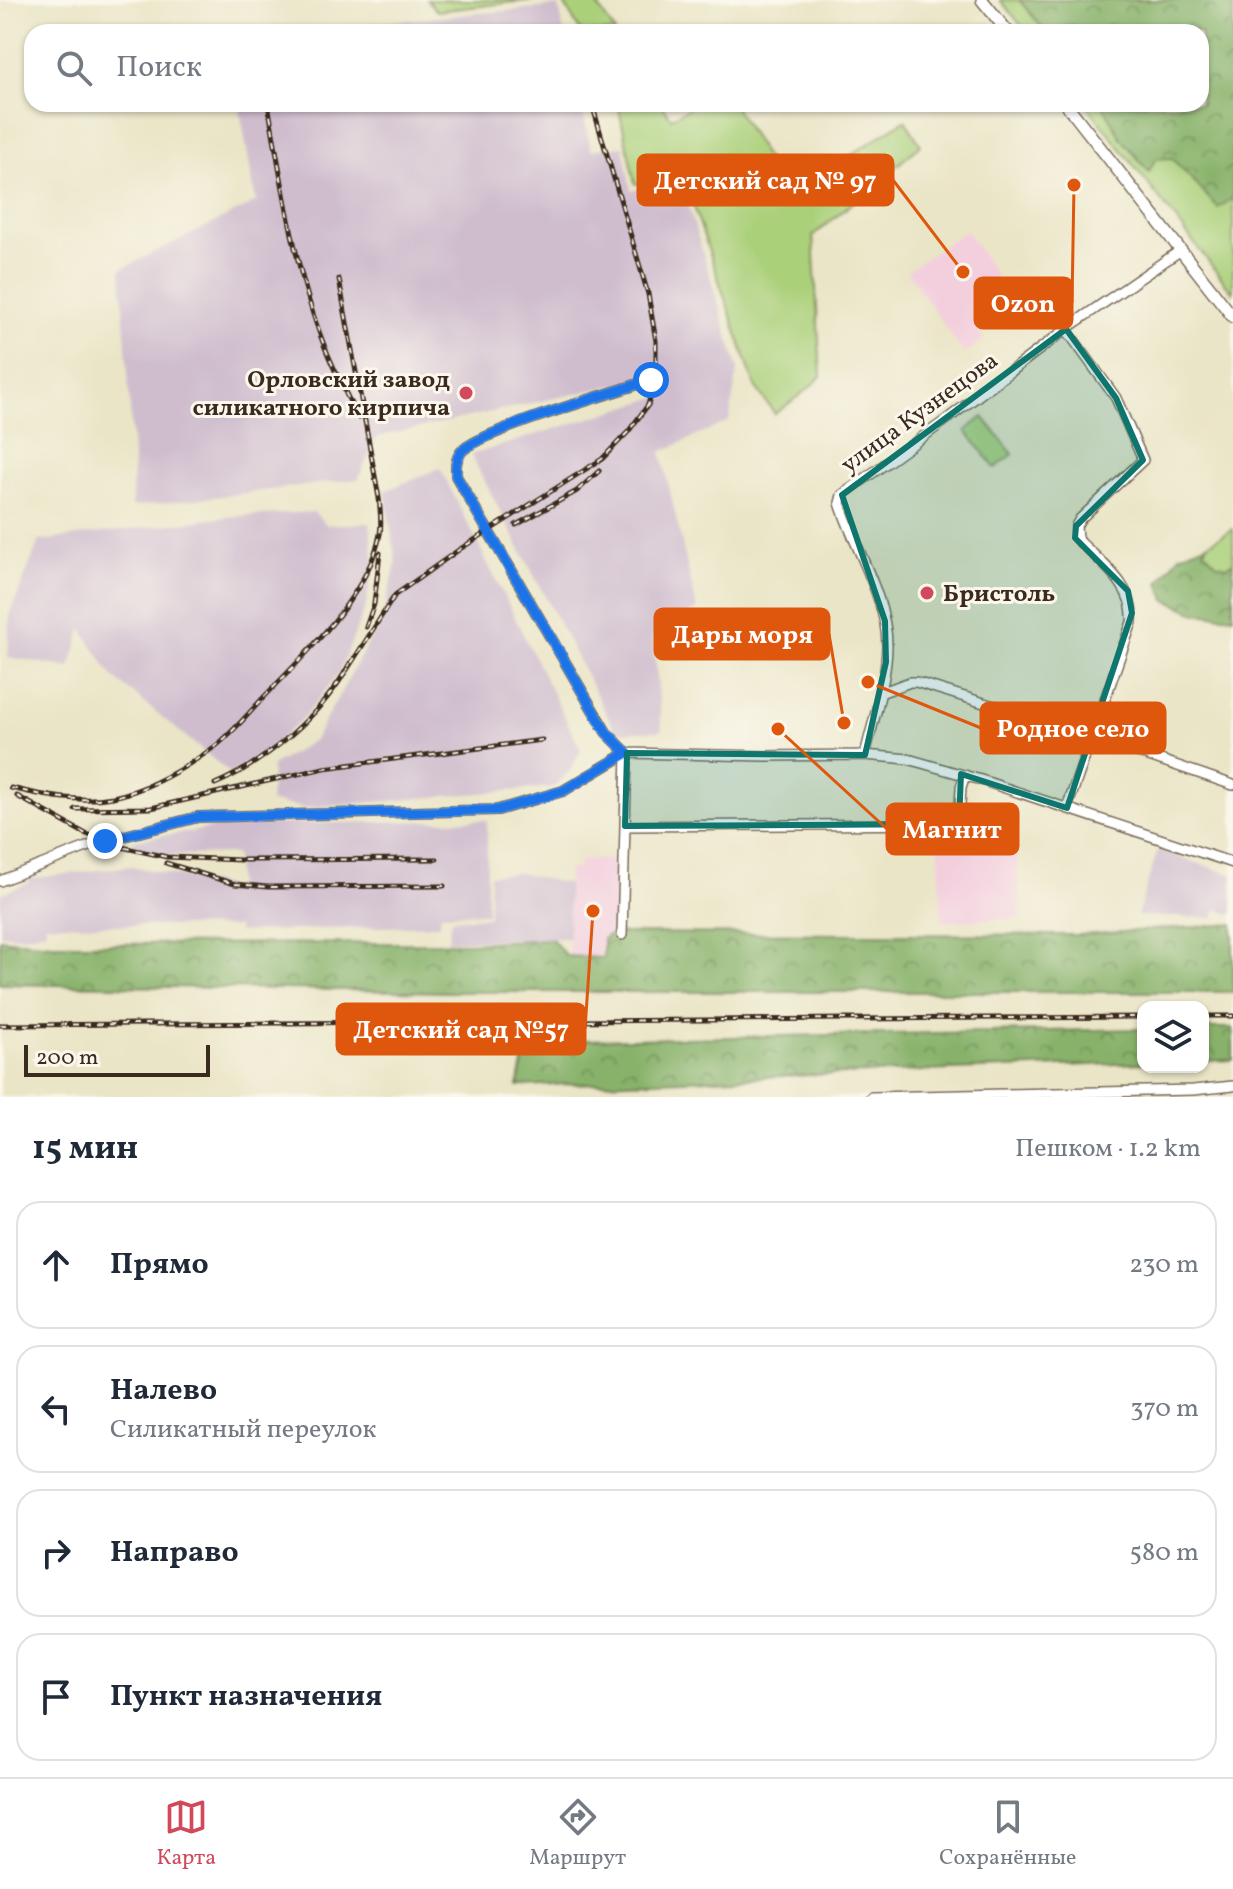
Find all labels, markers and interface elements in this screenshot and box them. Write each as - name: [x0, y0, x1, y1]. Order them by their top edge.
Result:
- search box: [24, 24, 1209, 112]
- icon: search: [52, 46, 96, 90]
- text: Поиск: [116, 47, 202, 89]
- callout: Детский сад № 97: [638, 155, 893, 205]
- text: Детский сад № 97: [653, 164, 877, 200]
- callout: Ozon: [975, 278, 1072, 328]
- text: Ozon: [991, 287, 1055, 323]
- street label: улица Кузнецова: [834, 345, 1006, 482]
- route start: [633, 362, 669, 398]
- place label: Орловский завод силикатного кирпича: [192, 364, 450, 426]
- marker: Орловский завод силикатного кирпича: [457, 384, 475, 402]
- place label: Бристоль: [943, 578, 1055, 612]
- marker: Бристоль: [918, 584, 936, 602]
- callout: Дары моря: [655, 609, 829, 659]
- text: Дары моря: [671, 618, 813, 654]
- callout: Родное село: [981, 703, 1165, 753]
- text: Родное село: [997, 712, 1149, 748]
- callout: Магнит: [887, 804, 1018, 854]
- text: Магнит: [902, 813, 1002, 849]
- route end: [87, 823, 123, 859]
- map controls: [1137, 1001, 1209, 1073]
- button: layers: [1137, 1001, 1209, 1073]
- callout: Детский сад №57: [337, 1004, 585, 1054]
- text: Детский сад №57: [353, 1013, 569, 1049]
- scale bar: [24, 1041, 210, 1077]
- text: 200 m: [36, 1043, 98, 1074]
- text: 15 мин: [32, 1126, 138, 1173]
- text: Пешком · 1.2 km: [1015, 1131, 1201, 1167]
- icon: ahead: [34, 1243, 78, 1287]
- text: Прямо: [110, 1244, 209, 1286]
- text: 230 m: [1129, 1247, 1199, 1283]
- text: Налево: [110, 1370, 217, 1412]
- icon: left: [34, 1387, 78, 1431]
- text: 370 m: [1130, 1391, 1199, 1427]
- text: Силикатный переулок: [110, 1412, 376, 1448]
- icon: right: [34, 1531, 78, 1575]
- text: Направо: [110, 1532, 239, 1574]
- text: 580 m: [1129, 1535, 1199, 1571]
- icon: arrive: [34, 1675, 78, 1719]
- text: Пункт назначения: [110, 1676, 382, 1718]
- tab: Карта: [156, 1795, 216, 1874]
- tab: Маршрут: [529, 1795, 626, 1874]
- tab: Сохранённые: [939, 1795, 1076, 1874]

